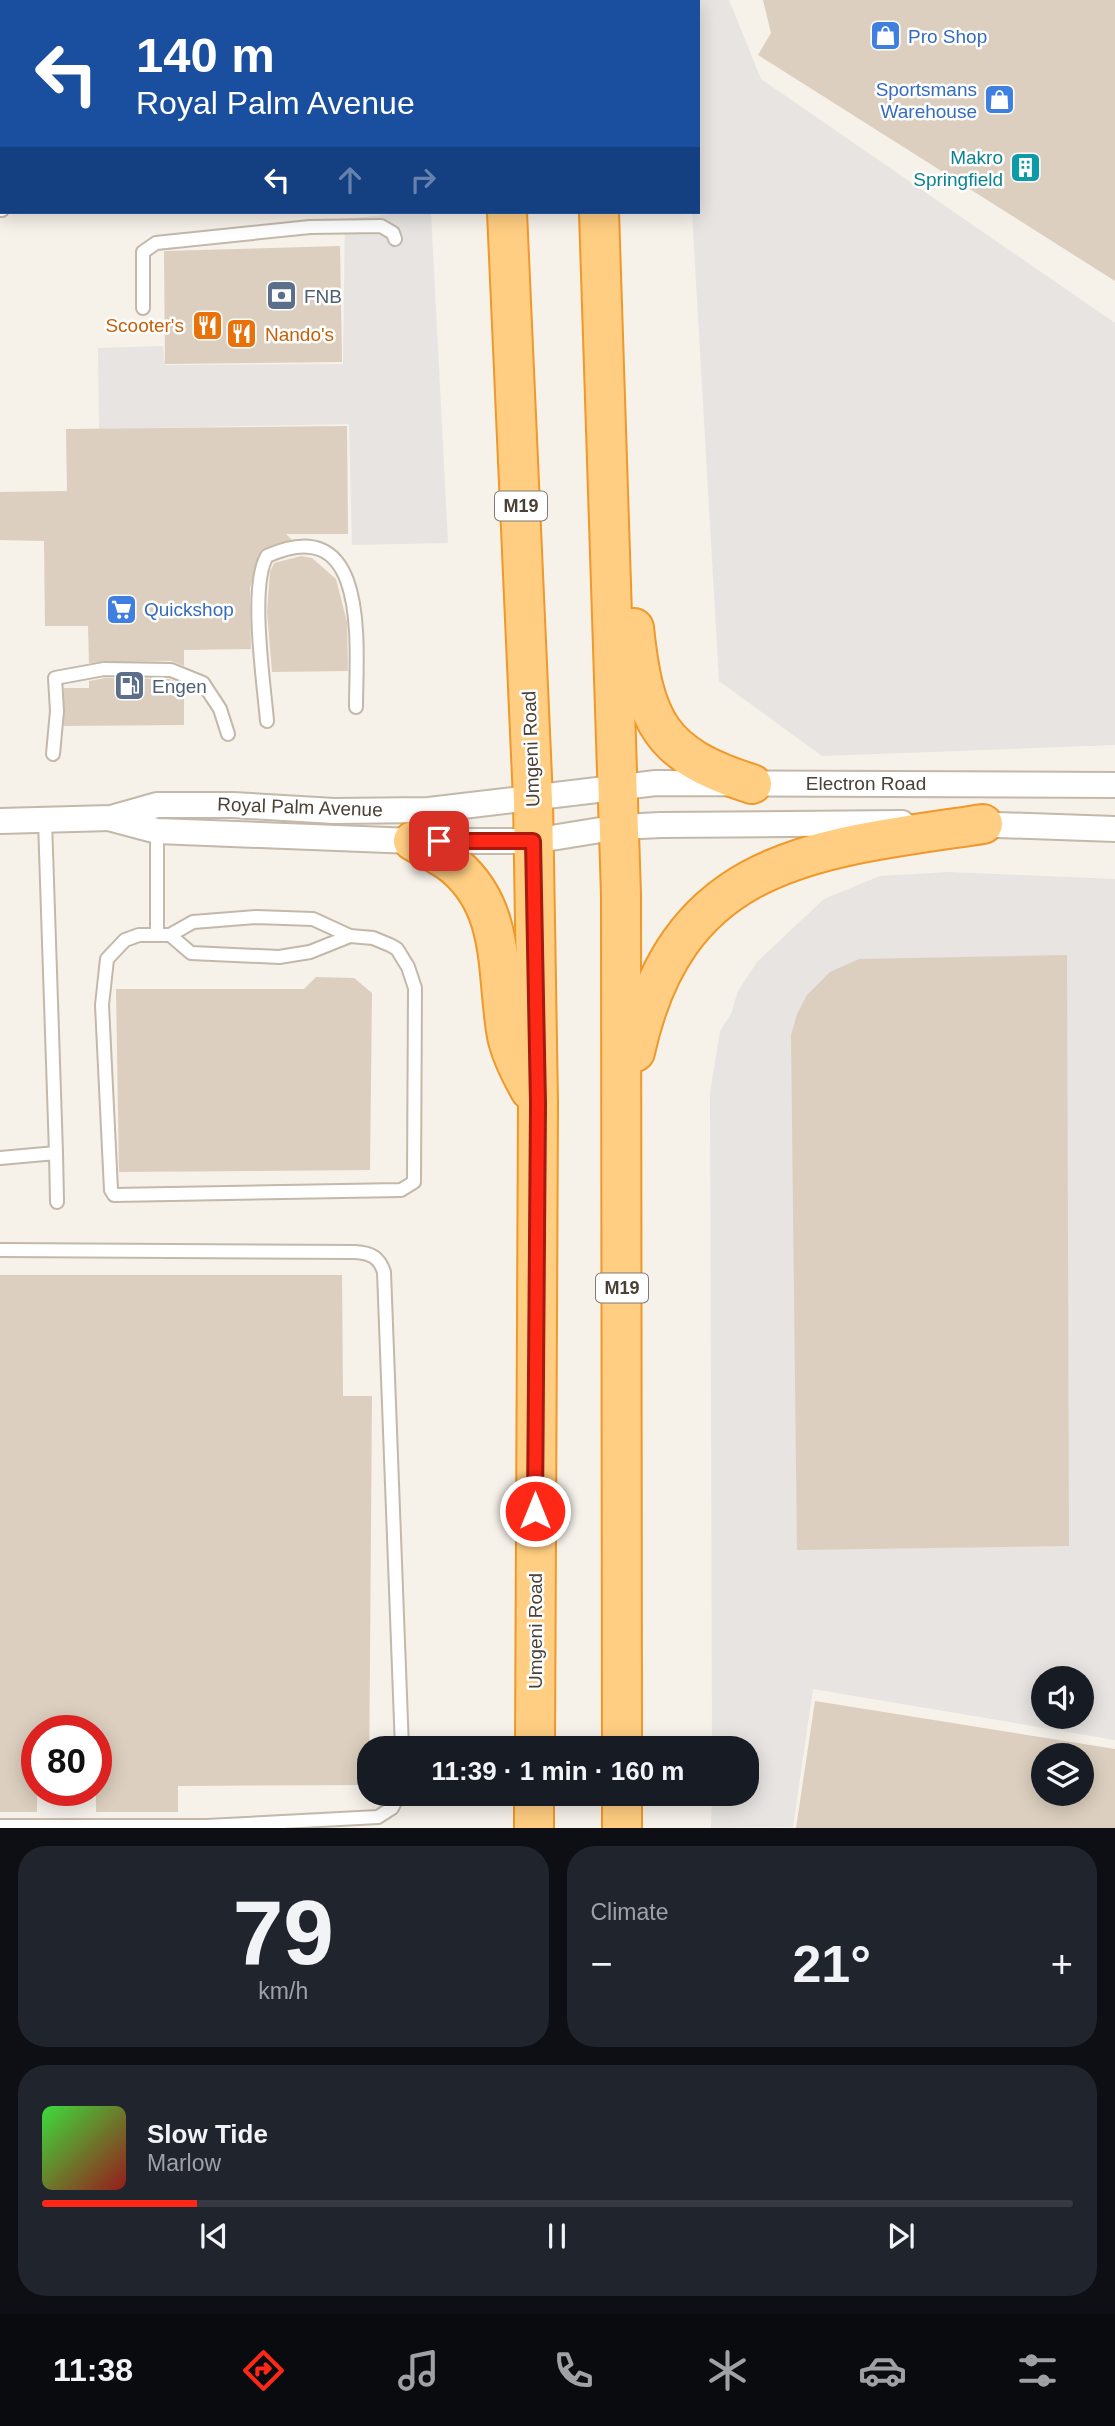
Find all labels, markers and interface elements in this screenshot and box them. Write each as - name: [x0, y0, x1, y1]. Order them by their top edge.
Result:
- shop icon: Pro Shop: [868, 19, 902, 53]
- place label: Pro Shop: [908, 26, 987, 47]
- icon: left: [21, 28, 112, 119]
- text: 140 m: [136, 28, 275, 82]
- place label: Sportsmans Warehouse: [876, 79, 977, 122]
- shop icon: Sportsmans Warehouse: [983, 83, 1017, 117]
- text: Royal Palm Avenue: [136, 85, 415, 121]
- place label: Makro Springfield: [913, 147, 1003, 190]
- building icon: Makro Springfield: [1009, 151, 1043, 185]
- icon: left: [258, 161, 296, 199]
- icon: ahead: [331, 161, 369, 199]
- icon: right: [404, 161, 442, 199]
- bank icon: FNB: [264, 279, 298, 313]
- place label: FNB: [304, 286, 342, 307]
- restaurant icon: Scooter's: [190, 308, 224, 342]
- place label: Scooter's: [105, 315, 184, 336]
- restaurant icon: Nando's: [225, 317, 259, 351]
- place label: Nando's: [265, 324, 334, 345]
- road number: M19: [495, 492, 547, 520]
- supermarket icon: Quickshop: [104, 592, 138, 626]
- place label: Quickshop: [144, 599, 234, 620]
- fuel station icon: Engen: [112, 669, 146, 703]
- place label: Engen: [152, 676, 207, 697]
- street label: Umgeni Road: [518, 691, 544, 807]
- street label: Electron Road: [806, 773, 926, 794]
- street label: Royal Palm Avenue: [217, 794, 383, 820]
- pin: [409, 811, 469, 871]
- icon: arrive: [420, 822, 458, 860]
- road number: M19: [596, 1274, 648, 1302]
- position arrow: [498, 1474, 572, 1548]
- street label: Umgeni Road: [525, 1573, 546, 1689]
- map controls: [1031, 1666, 1094, 1806]
- button: sound: [1031, 1666, 1094, 1729]
- speed limit sign: 80: [21, 1715, 112, 1806]
- button: layers: [1031, 1743, 1094, 1806]
- text: 11:39 · 1 min · 160 m: [432, 1756, 684, 1786]
- text: 79: [233, 1882, 334, 1983]
- text: Climate: [591, 1899, 668, 1925]
- text: 21°: [792, 1935, 871, 1993]
- text: −: [591, 1943, 613, 1985]
- text: +: [1051, 1943, 1073, 1985]
- text: km/h: [258, 1978, 308, 2004]
- text: Slow Tide: [147, 2119, 268, 2149]
- text: Marlow: [147, 2150, 221, 2176]
- icon: previous: [195, 2217, 233, 2255]
- icon: pause: [538, 2217, 576, 2255]
- icon: next: [882, 2217, 920, 2255]
- icon: directions: [239, 2346, 288, 2395]
- icon: music: [394, 2346, 443, 2395]
- icon: phone: [549, 2346, 598, 2395]
- icon: climate: [703, 2346, 752, 2395]
- icon: car: [858, 2346, 907, 2395]
- icon: filters: [1013, 2346, 1062, 2395]
- text: 11:38: [53, 2352, 133, 2388]

